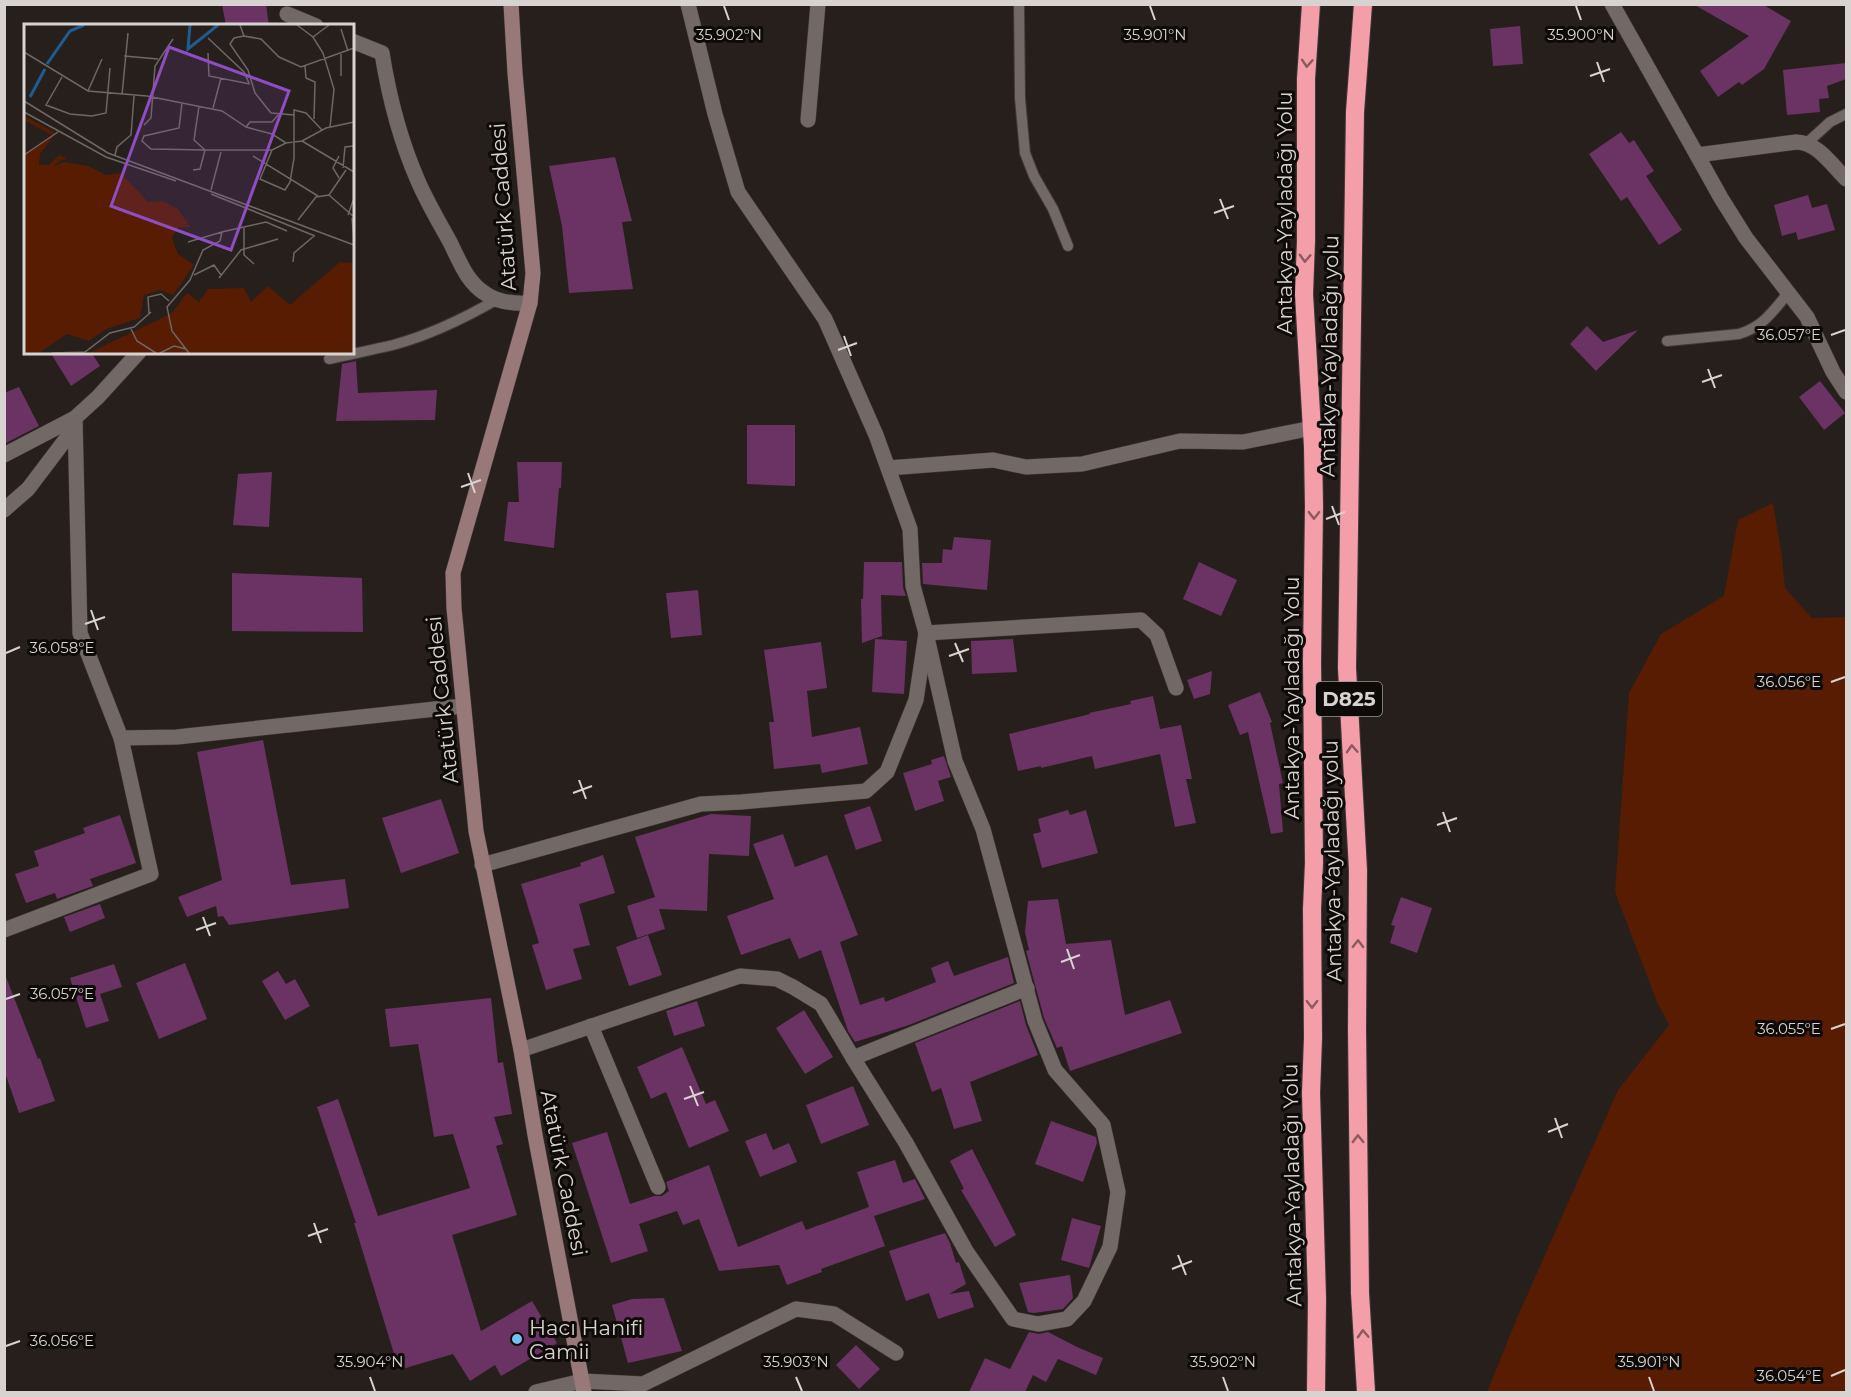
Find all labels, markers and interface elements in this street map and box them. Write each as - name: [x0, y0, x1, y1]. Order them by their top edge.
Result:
- inset map: [24, 24, 354, 354]
- text: 35.902°N: [696, 25, 762, 44]
- text: 35.901°N: [1124, 25, 1186, 44]
- text: 35.900°N: [1547, 25, 1615, 44]
- one-way arrow: [1301, 58, 1314, 67]
- street label: Antakya-Yayladağı Yolu: [1272, 91, 1297, 335]
- street label: Atatürk Caddesi: [485, 122, 521, 292]
- street label: Antakya-Yayladağı yolu: [1314, 235, 1344, 477]
- one-way arrow: [1299, 253, 1312, 262]
- text: 36.057°E: [1757, 325, 1821, 344]
- one-way arrow: [1308, 511, 1320, 520]
- street label: Antakya-Yayladağı Yolu: [1279, 576, 1304, 820]
- street label: Atatürk Caddesi: [421, 615, 463, 785]
- text: 36.058°E: [29, 638, 95, 657]
- text: 36.056°E: [1757, 672, 1821, 691]
- road number: D825: [1316, 682, 1382, 716]
- street label: Antakya-Yayladağı yolu: [1317, 740, 1347, 982]
- one-way arrow: [1345, 745, 1358, 754]
- one-way arrow: [1352, 940, 1364, 949]
- text: 36.057°E: [30, 984, 94, 1003]
- one-way arrow: [1306, 1000, 1318, 1009]
- text: 36.055°E: [1757, 1019, 1821, 1038]
- street label: Antakya-Yayladağı Yolu: [1277, 1063, 1307, 1307]
- street label: Atatürk Caddesi: [536, 1088, 592, 1258]
- one-way arrow: [1352, 1135, 1364, 1144]
- place label: Hacı Hanifi Camii: [529, 1315, 643, 1364]
- one-way arrow: [1356, 1330, 1369, 1339]
- text: 36.056°E: [30, 1331, 94, 1350]
- marker: Hacı Hanifi Camii: [510, 1332, 524, 1346]
- text: 35.904°N: [337, 1352, 404, 1371]
- text: 35.903°N: [763, 1352, 829, 1371]
- text: 35.902°N: [1190, 1352, 1256, 1371]
- text: 35.901°N: [1618, 1352, 1680, 1371]
- text: 36.054°E: [1757, 1366, 1821, 1385]

